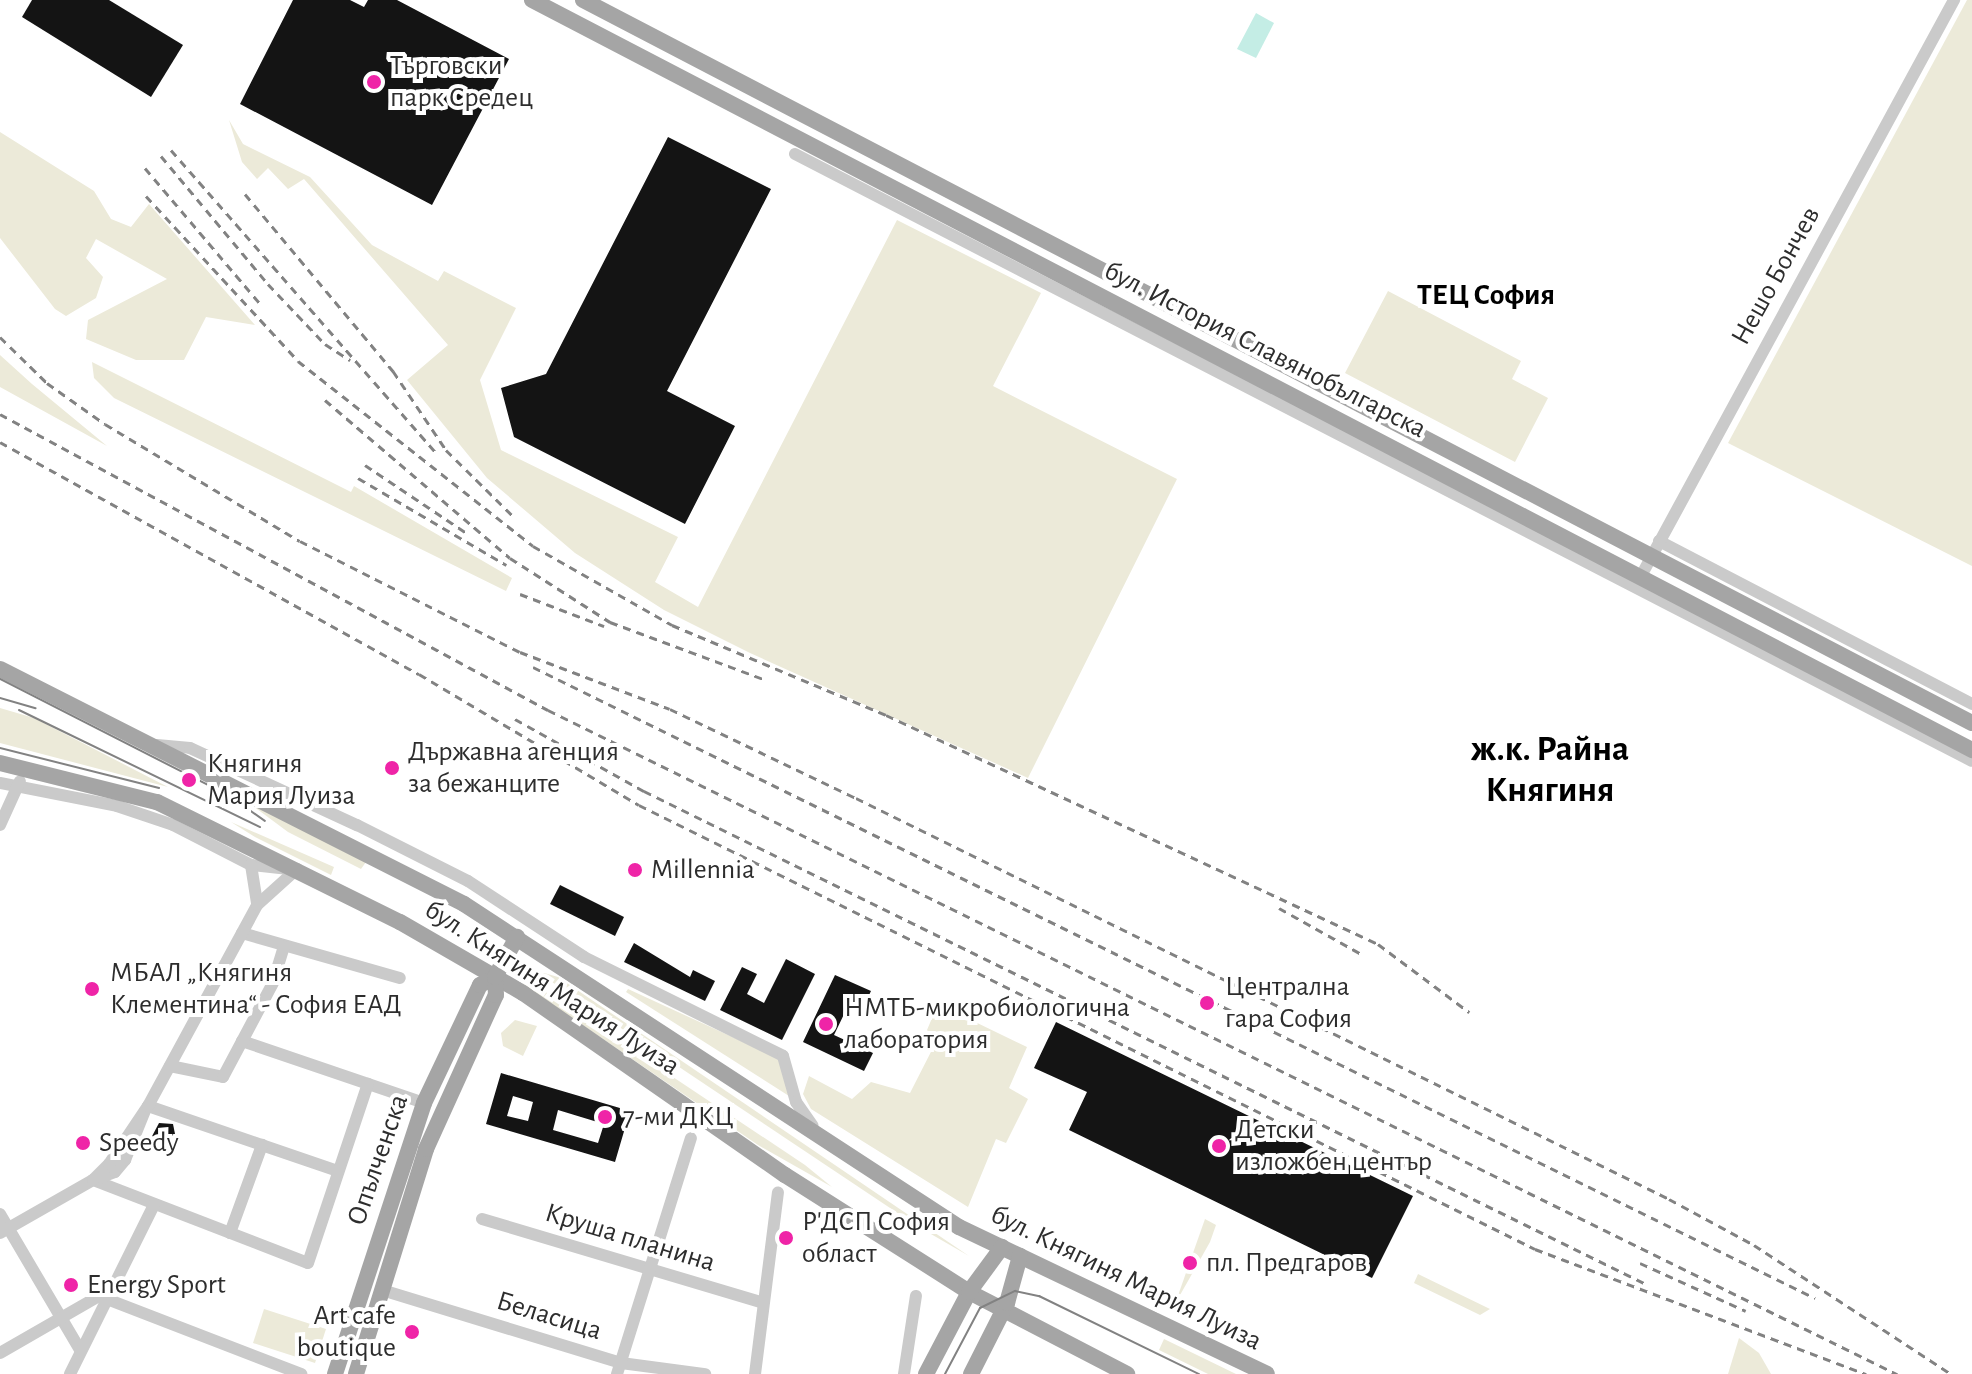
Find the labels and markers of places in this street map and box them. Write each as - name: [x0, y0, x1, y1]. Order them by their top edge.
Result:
- place label: Търговски парк Средец: [390, 49, 533, 115]
- marker: Търговски парк Средец: [365, 73, 383, 91]
- place label: Държавна агенция за бежанците: [408, 735, 619, 801]
- place label: Княгиня Мария Луиза: [207, 747, 355, 813]
- marker: Държавна агенция за бежанците: [383, 759, 401, 777]
- marker: Княгиня Мария Луиза: [178, 769, 200, 791]
- place label: Millennia: [651, 853, 755, 887]
- marker: Millennia: [626, 861, 644, 879]
- place label: МБАЛ „Княгиня Клементина“ - София ЕАД: [110, 956, 402, 1022]
- place label: Централна гара София: [1225, 970, 1352, 1036]
- marker: МБАЛ „Княгиня Клементина“ - София ЕАД: [81, 978, 103, 1000]
- place label: НМТБ-микробиологична лаборатория: [844, 991, 1130, 1057]
- marker: Централна гара София: [1196, 992, 1218, 1014]
- marker: НМТБ-микробиологична лаборатория: [815, 1013, 837, 1035]
- place label: 7-ми ДКЦ: [623, 1100, 734, 1134]
- marker: 7-ми ДКЦ: [594, 1106, 616, 1128]
- place label: Детски изложбен център: [1235, 1113, 1432, 1179]
- place label: Speedy: [99, 1126, 179, 1160]
- marker: Speedy: [74, 1134, 92, 1152]
- marker: Детски изложбен център: [1210, 1137, 1228, 1155]
- place label: Р'ДСП София област: [802, 1205, 950, 1271]
- marker: Р'ДСП София област: [777, 1229, 795, 1247]
- place label: пл. Предгаров: [1206, 1246, 1367, 1280]
- marker: пл. Предгаров: [1181, 1254, 1199, 1272]
- place label: Energy Sport: [87, 1268, 226, 1302]
- marker: Energy Sport: [62, 1276, 80, 1294]
- place label: Art cafe boutique: [296, 1299, 396, 1365]
- marker: Art cafe boutique: [403, 1323, 421, 1341]

